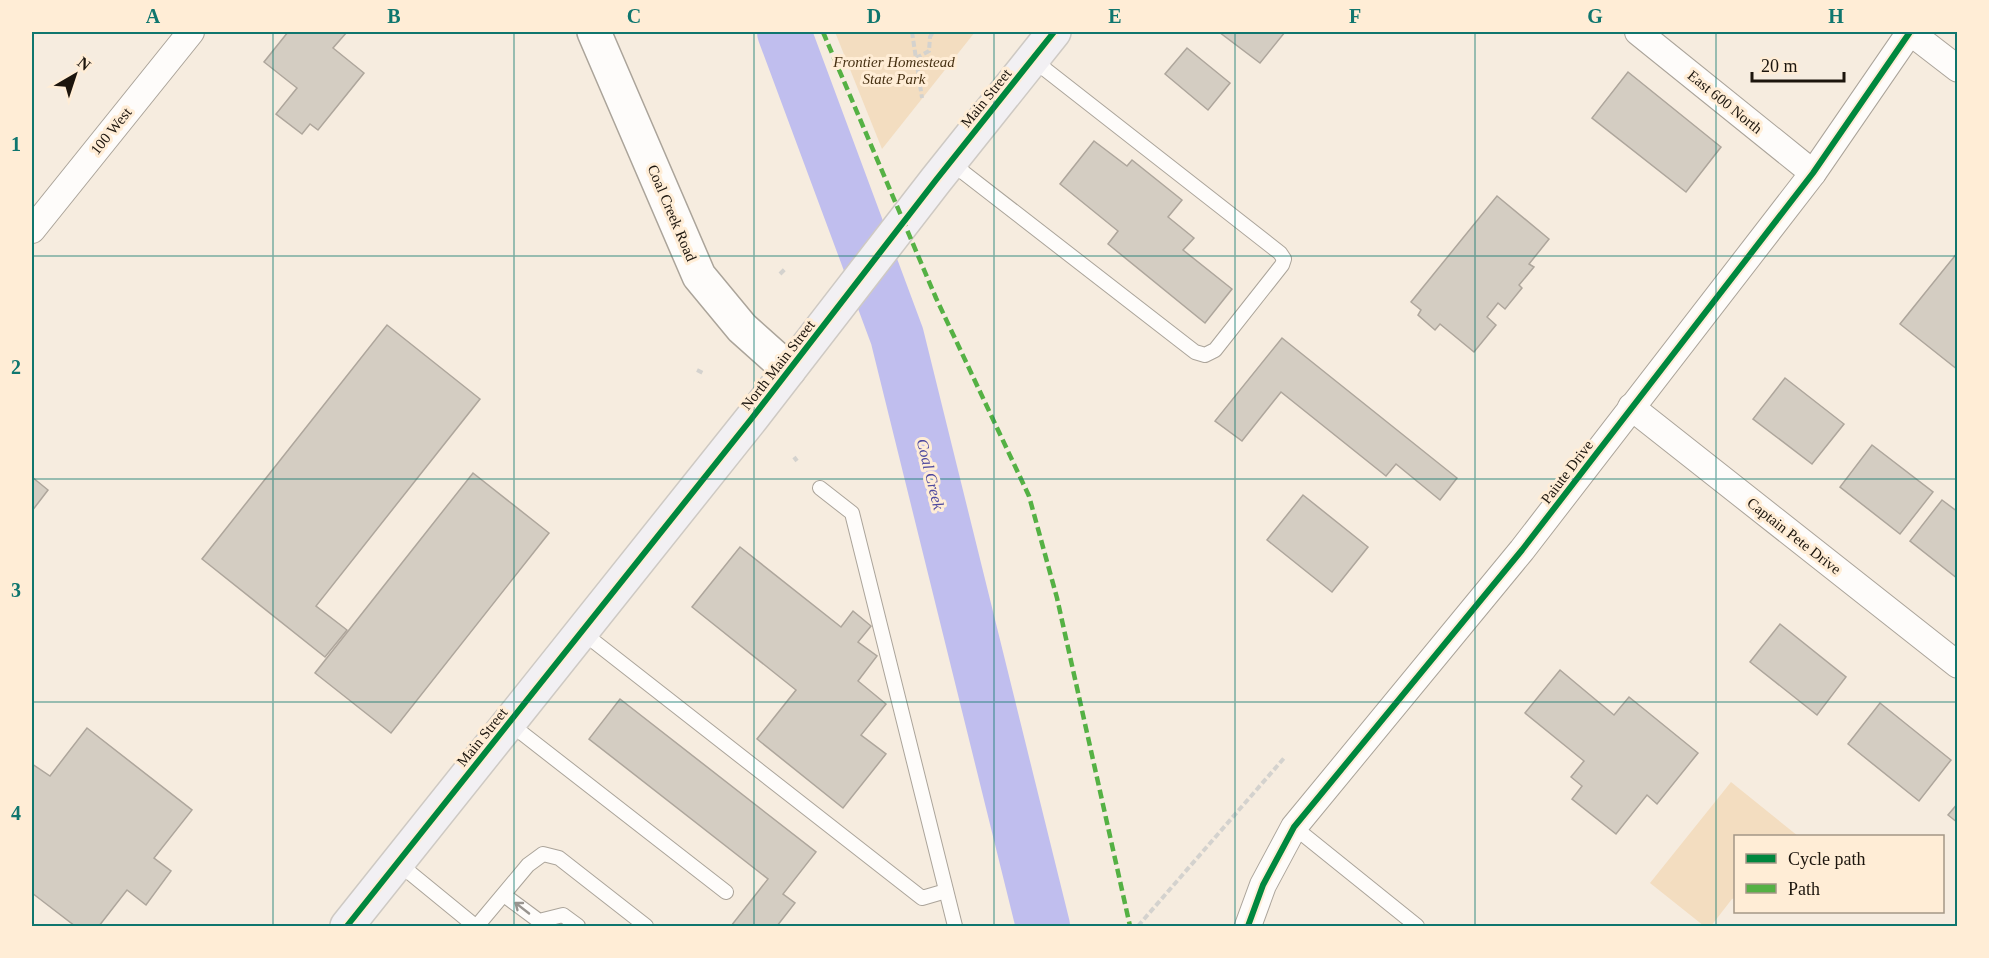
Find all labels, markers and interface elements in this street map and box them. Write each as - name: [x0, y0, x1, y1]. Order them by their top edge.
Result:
- text: A: [146, 5, 161, 27]
- text: B: [387, 5, 401, 27]
- text: C: [627, 5, 641, 27]
- text: D: [867, 5, 881, 27]
- text: E: [1108, 5, 1122, 27]
- text: F: [1349, 5, 1361, 27]
- text: G: [1587, 5, 1603, 27]
- text: H: [1828, 5, 1844, 27]
- north arrow: [45, 45, 105, 105]
- scale bar: [1752, 45, 1844, 83]
- text: N: [74, 53, 94, 74]
- park label: Frontier Homestead State Park: [832, 54, 955, 87]
- text: 20 m: [1761, 56, 1798, 76]
- street label: Main Street: [958, 65, 1015, 130]
- street label: East 600 North: [1685, 67, 1766, 137]
- street label: 100 West: [87, 104, 135, 158]
- text: 1: [11, 133, 21, 155]
- street label: Coal Creek Road: [644, 162, 700, 264]
- street label: North Main Street: [738, 316, 818, 413]
- text: 2: [11, 356, 21, 378]
- water label: Coal Creek: [913, 437, 948, 512]
- street label: Paiute Drive: [1538, 437, 1596, 507]
- street label: Captain Pete Drive: [1744, 495, 1844, 578]
- text: 3: [11, 579, 21, 601]
- street label: Main Street: [454, 704, 511, 769]
- text: 4: [11, 802, 21, 824]
- legend: [1734, 835, 1944, 913]
- text: Cycle path: [1788, 849, 1865, 869]
- text: Path: [1788, 879, 1820, 899]
- one-way arrow: [515, 902, 531, 915]

